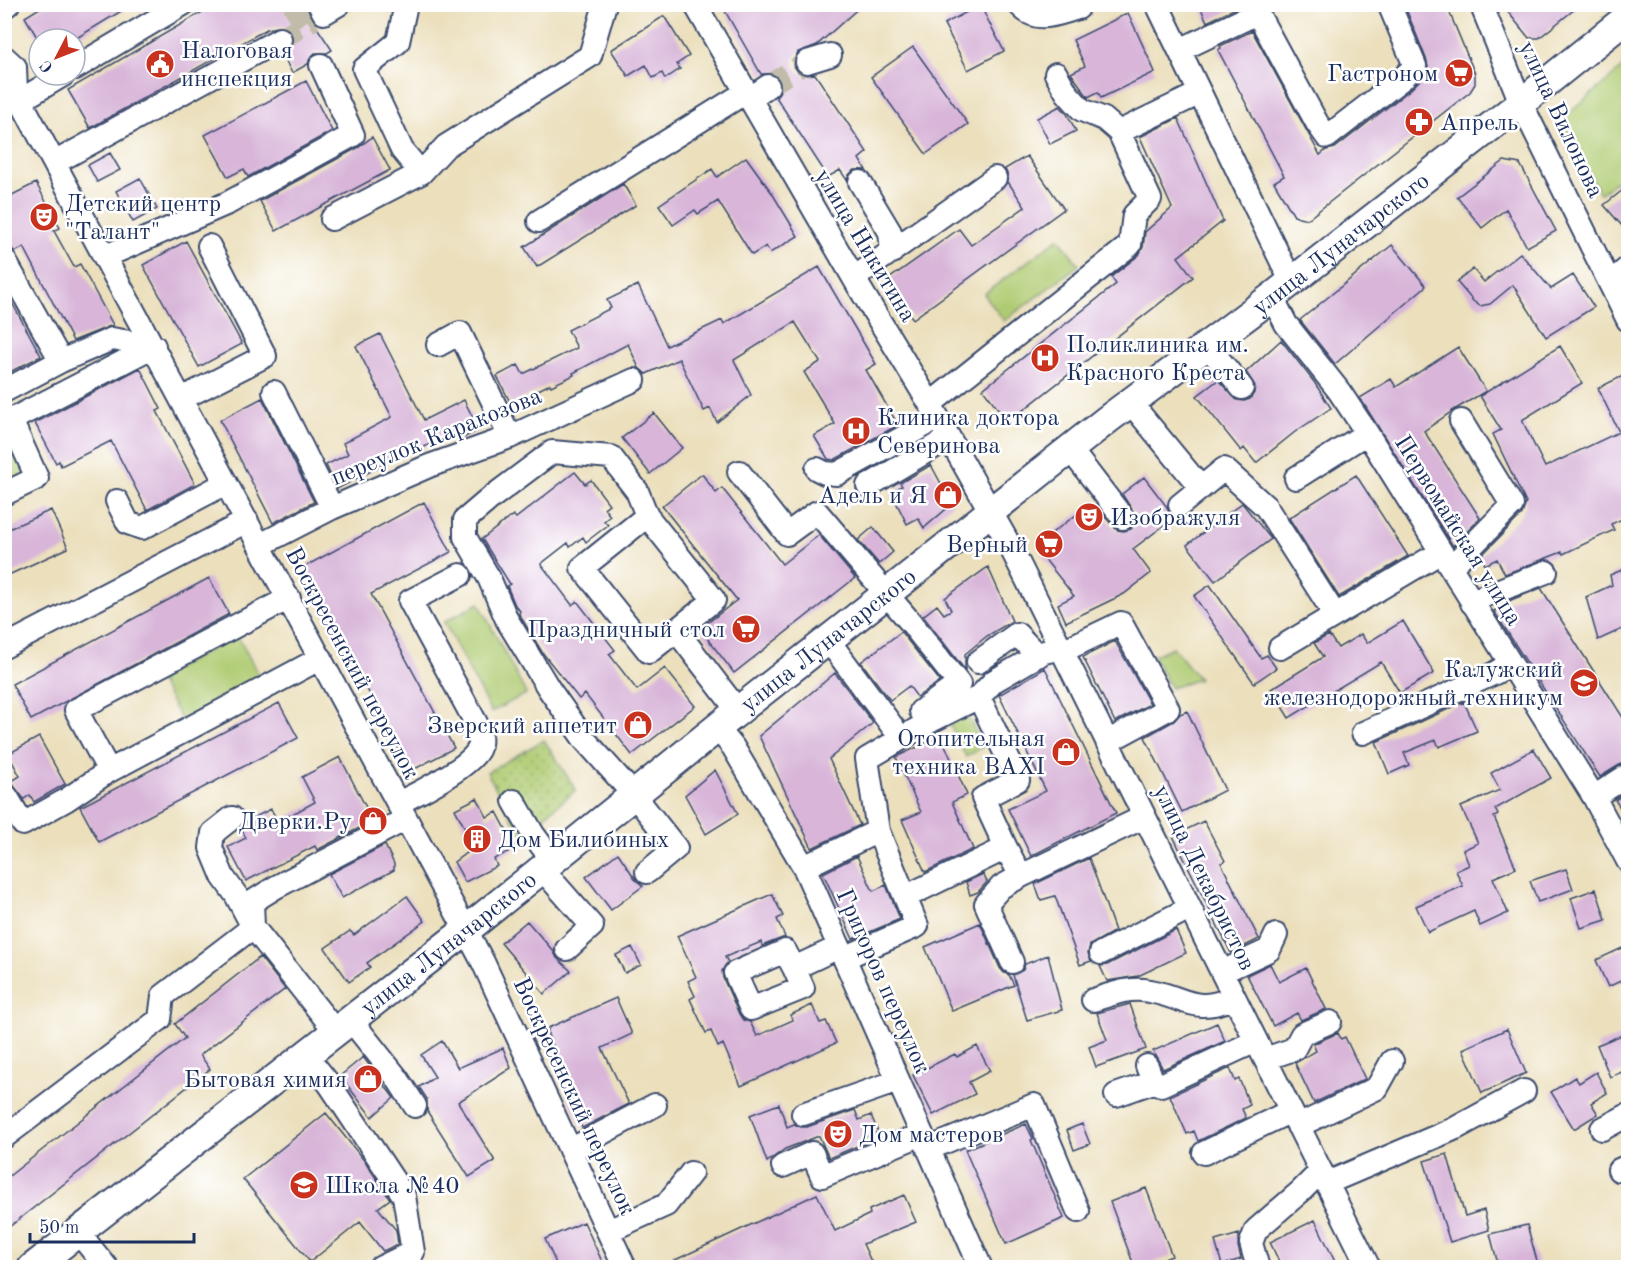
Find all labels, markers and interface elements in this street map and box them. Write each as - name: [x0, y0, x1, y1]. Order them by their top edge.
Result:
- north arrow: [27, 27, 87, 87]
- street label: улица Вилонова: [1513, 38, 1607, 202]
- place label: Налоговая инспекция: [181, 40, 293, 92]
- public building icon: Налоговая инспекция: [144, 48, 176, 80]
- text: С: [38, 56, 57, 75]
- supermarket icon: Гастроном: [1443, 57, 1475, 89]
- place label: Гастроном: [1327, 63, 1438, 87]
- pharmacy icon: Апрель: [1403, 106, 1435, 138]
- place label: Апрель: [1440, 112, 1518, 136]
- street label: улица Никитина: [809, 165, 919, 327]
- street label: улица Луначарского: [1249, 169, 1435, 321]
- place label: Детский центр "Талант": [65, 193, 221, 245]
- theatre icon: Детский центр "Талант": [28, 201, 60, 233]
- place label: Поликлиника им. Красного Креста: [1066, 334, 1249, 386]
- hospital icon: Поликлиника им. Красного Креста: [1029, 342, 1061, 374]
- street label: переулок Каракозова: [328, 385, 546, 491]
- place label: Клиника доктора Северинова: [877, 407, 1060, 459]
- hospital icon: Клиника доктора Северинова: [840, 415, 872, 447]
- street label: Первомайская улица: [1389, 432, 1526, 631]
- shop icon: Адель и Я: [932, 479, 964, 511]
- place label: Адель и Я: [818, 485, 927, 509]
- theatre icon: Изображуля: [1073, 501, 1105, 533]
- place label: Изображуля: [1110, 507, 1240, 531]
- supermarket icon: Верный: [1033, 528, 1065, 560]
- place label: Верный: [946, 534, 1028, 558]
- street label: Воскресенский переулок: [280, 544, 423, 784]
- street label: улица Луначарского: [737, 565, 922, 718]
- supermarket icon: Праздничный стол: [730, 613, 762, 645]
- place label: Праздничный стол: [527, 619, 725, 643]
- place label: Калужский железнодорожный техникум: [1263, 659, 1563, 711]
- school or university icon: Калужский железнодорожный техникум: [1568, 667, 1600, 699]
- shop icon: Зверский аппетит: [622, 709, 654, 741]
- place label: Зверский аппетит: [427, 715, 617, 739]
- place label: Отопительная техника BAXI: [892, 728, 1045, 780]
- shop icon: Отопительная техника BAXI: [1050, 736, 1082, 768]
- street label: улица Декабристов: [1148, 781, 1259, 974]
- shop icon: Дверки.Ру: [357, 805, 389, 837]
- place label: Дверки.Ру: [239, 811, 352, 835]
- building icon: Дом Билибиных: [461, 823, 493, 855]
- place label: Дом Билибиных: [498, 829, 669, 853]
- street label: улица Луначарского: [357, 868, 542, 1021]
- street label: Григоров переулок: [831, 886, 934, 1078]
- street label: Воскресенский переулок: [508, 974, 639, 1219]
- shop icon: Бытовая химия: [352, 1063, 384, 1095]
- place label: Бытовая химия: [184, 1069, 347, 1093]
- theatre icon: Дом мастеров: [822, 1118, 854, 1150]
- place label: Дом мастеров: [859, 1124, 1004, 1148]
- school or university icon: Школа №40: [288, 1169, 320, 1201]
- place label: Школа №40: [325, 1175, 460, 1199]
- scale bar: [30, 1206, 194, 1244]
- text: 50 m: [39, 1219, 79, 1237]

